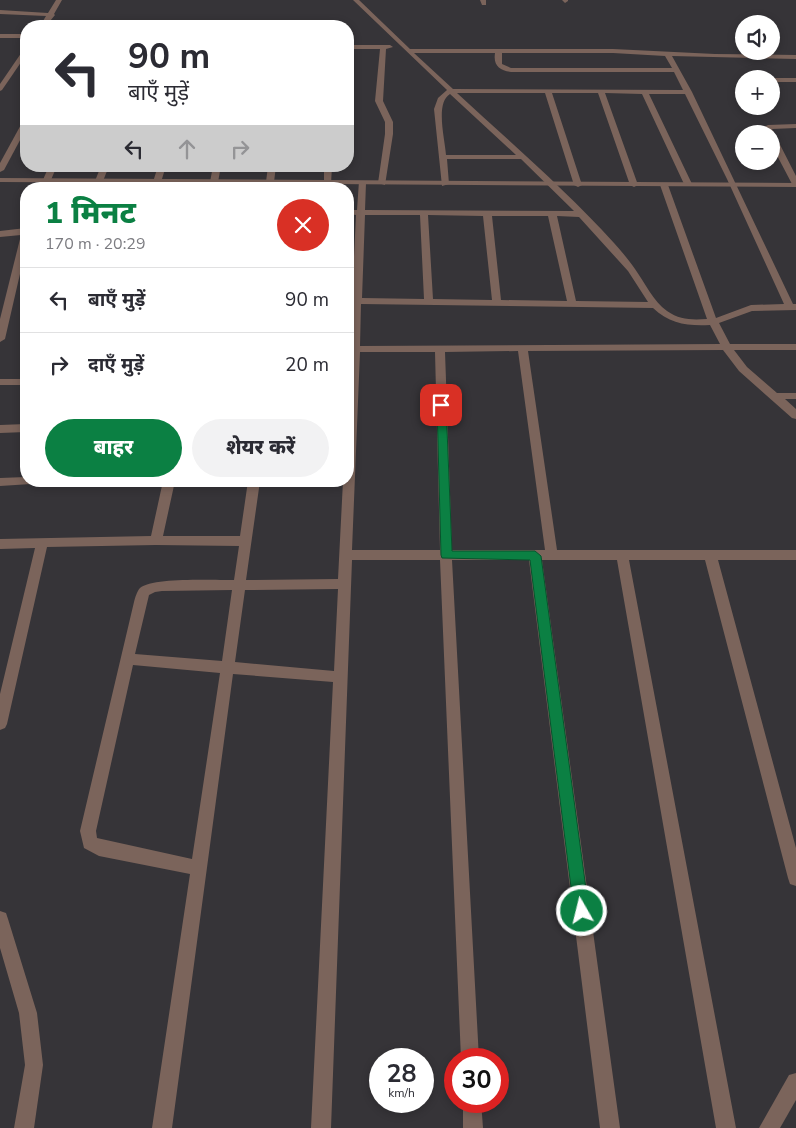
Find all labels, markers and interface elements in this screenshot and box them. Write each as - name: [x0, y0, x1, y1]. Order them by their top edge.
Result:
- map controls: [735, 15, 780, 170]
- button: sound: [735, 15, 780, 60]
- text: 90 m: [128, 33, 210, 80]
- icon: left: [45, 40, 110, 105]
- button: +: [735, 70, 780, 115]
- text: बाएँ मुड़ें: [128, 78, 189, 108]
- button: −: [735, 125, 780, 170]
- icon: left: [120, 135, 148, 163]
- icon: ahead: [173, 135, 201, 163]
- icon: right: [226, 135, 254, 163]
- text: 1 मिनट: [45, 193, 136, 234]
- button: close: [277, 199, 329, 251]
- text: 170 m · 20:29: [45, 233, 146, 255]
- icon: left: [45, 286, 73, 314]
- text: बाएँ मुड़ें: [88, 287, 145, 313]
- text: 90 m: [285, 287, 329, 313]
- icon: right: [45, 351, 73, 379]
- text: दाएँ मुड़ें: [88, 352, 144, 378]
- text: 20 m: [285, 352, 329, 378]
- pin: [420, 384, 462, 426]
- icon: arrive: [427, 391, 455, 419]
- button: बाहर: [45, 419, 182, 477]
- button: शेयर करें: [192, 419, 329, 477]
- position arrow: [555, 884, 607, 936]
- speed limit sign: 30: [444, 1048, 509, 1113]
- text: 28: [386, 1057, 417, 1091]
- text: km/h: [388, 1085, 415, 1101]

